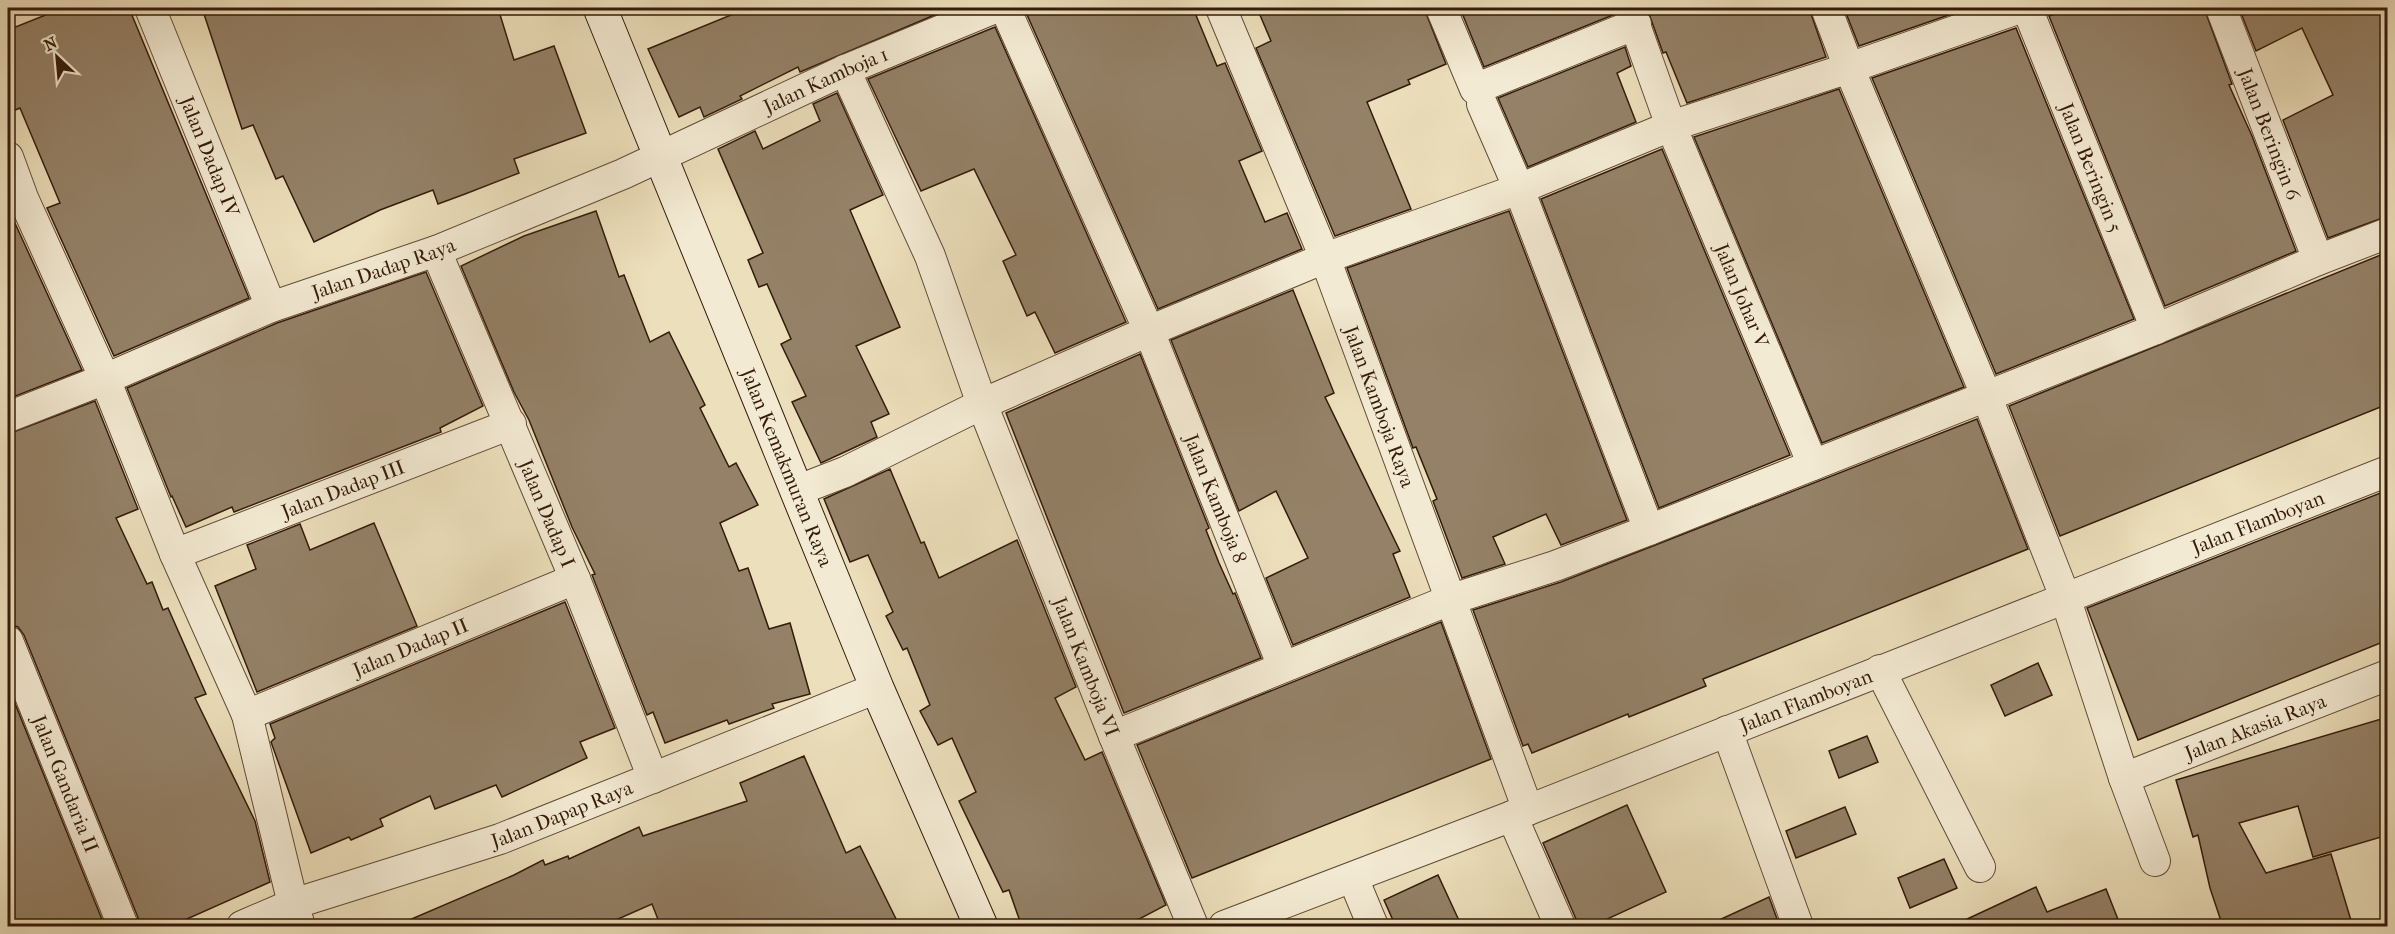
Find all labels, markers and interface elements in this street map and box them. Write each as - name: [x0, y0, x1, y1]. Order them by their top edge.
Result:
- north arrow: [27, 27, 87, 87]
- text: N: [41, 32, 61, 55]
- street label: Jalan Kamboja 1: [758, 43, 891, 119]
- street label: Jalan Beringin 6: [2233, 63, 2305, 204]
- street label: Jalan Dadap IV: [174, 91, 245, 221]
- street label: Jalan Beringin 5: [2054, 98, 2127, 236]
- street label: Jalan Dadap Raya: [307, 233, 460, 305]
- street label: Jalan Johar V: [1709, 238, 1774, 352]
- street label: Jalan Kamboja Raya: [1338, 321, 1420, 491]
- street label: Jalan Kemakmuran Raya: [735, 363, 838, 571]
- street label: Jalan Kamboja 8: [1179, 429, 1251, 567]
- street label: Jalan Dadap I: [513, 454, 580, 571]
- street label: Jalan Dadap III: [276, 455, 408, 524]
- street label: Jalan Flamboyan: [2187, 486, 2328, 560]
- street label: Jalan Kamboja VI: [1047, 592, 1124, 740]
- street label: Jalan Dadap II: [348, 614, 472, 683]
- street label: Jalan Flamboyan: [1734, 664, 1876, 738]
- street label: Jalan Akasia Raya: [2180, 689, 2330, 766]
- street label: Jalan Gandaria II: [26, 710, 103, 856]
- street label: Jalan Dapap Raya: [487, 776, 637, 854]

